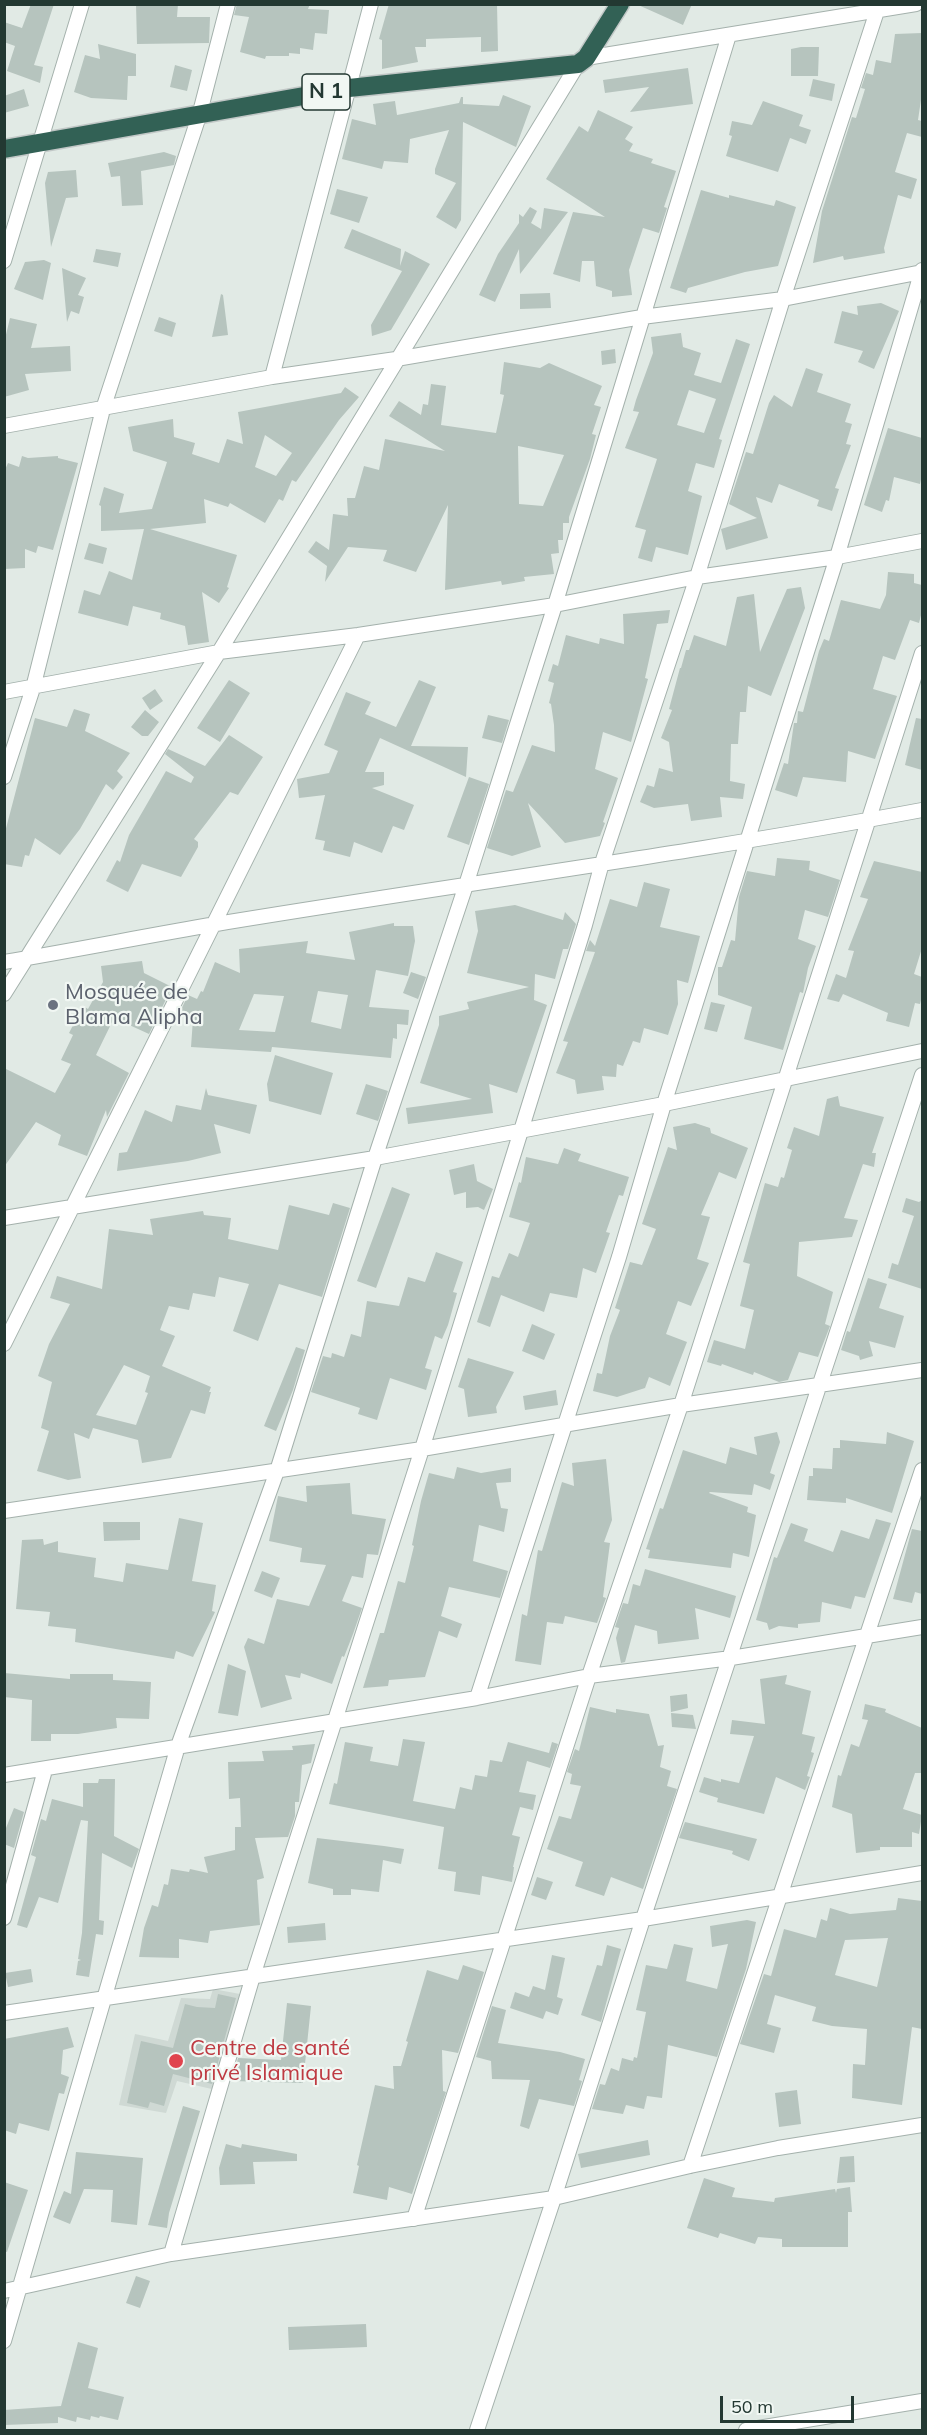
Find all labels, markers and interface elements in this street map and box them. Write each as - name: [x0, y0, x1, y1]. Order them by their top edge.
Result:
- road number: N 1: [302, 74, 350, 110]
- place label: Mosquée de Blama Alipha: [65, 979, 203, 1030]
- marker: Mosquée de Blama Alipha: [46, 998, 60, 1012]
- place label: Centre de santé privé Islamique: [190, 2035, 350, 2086]
- marker: Centre de santé privé Islamique: [167, 2052, 185, 2070]
- scale bar: [723, 2384, 856, 2422]
- text: 50 m: [731, 2395, 773, 2418]

